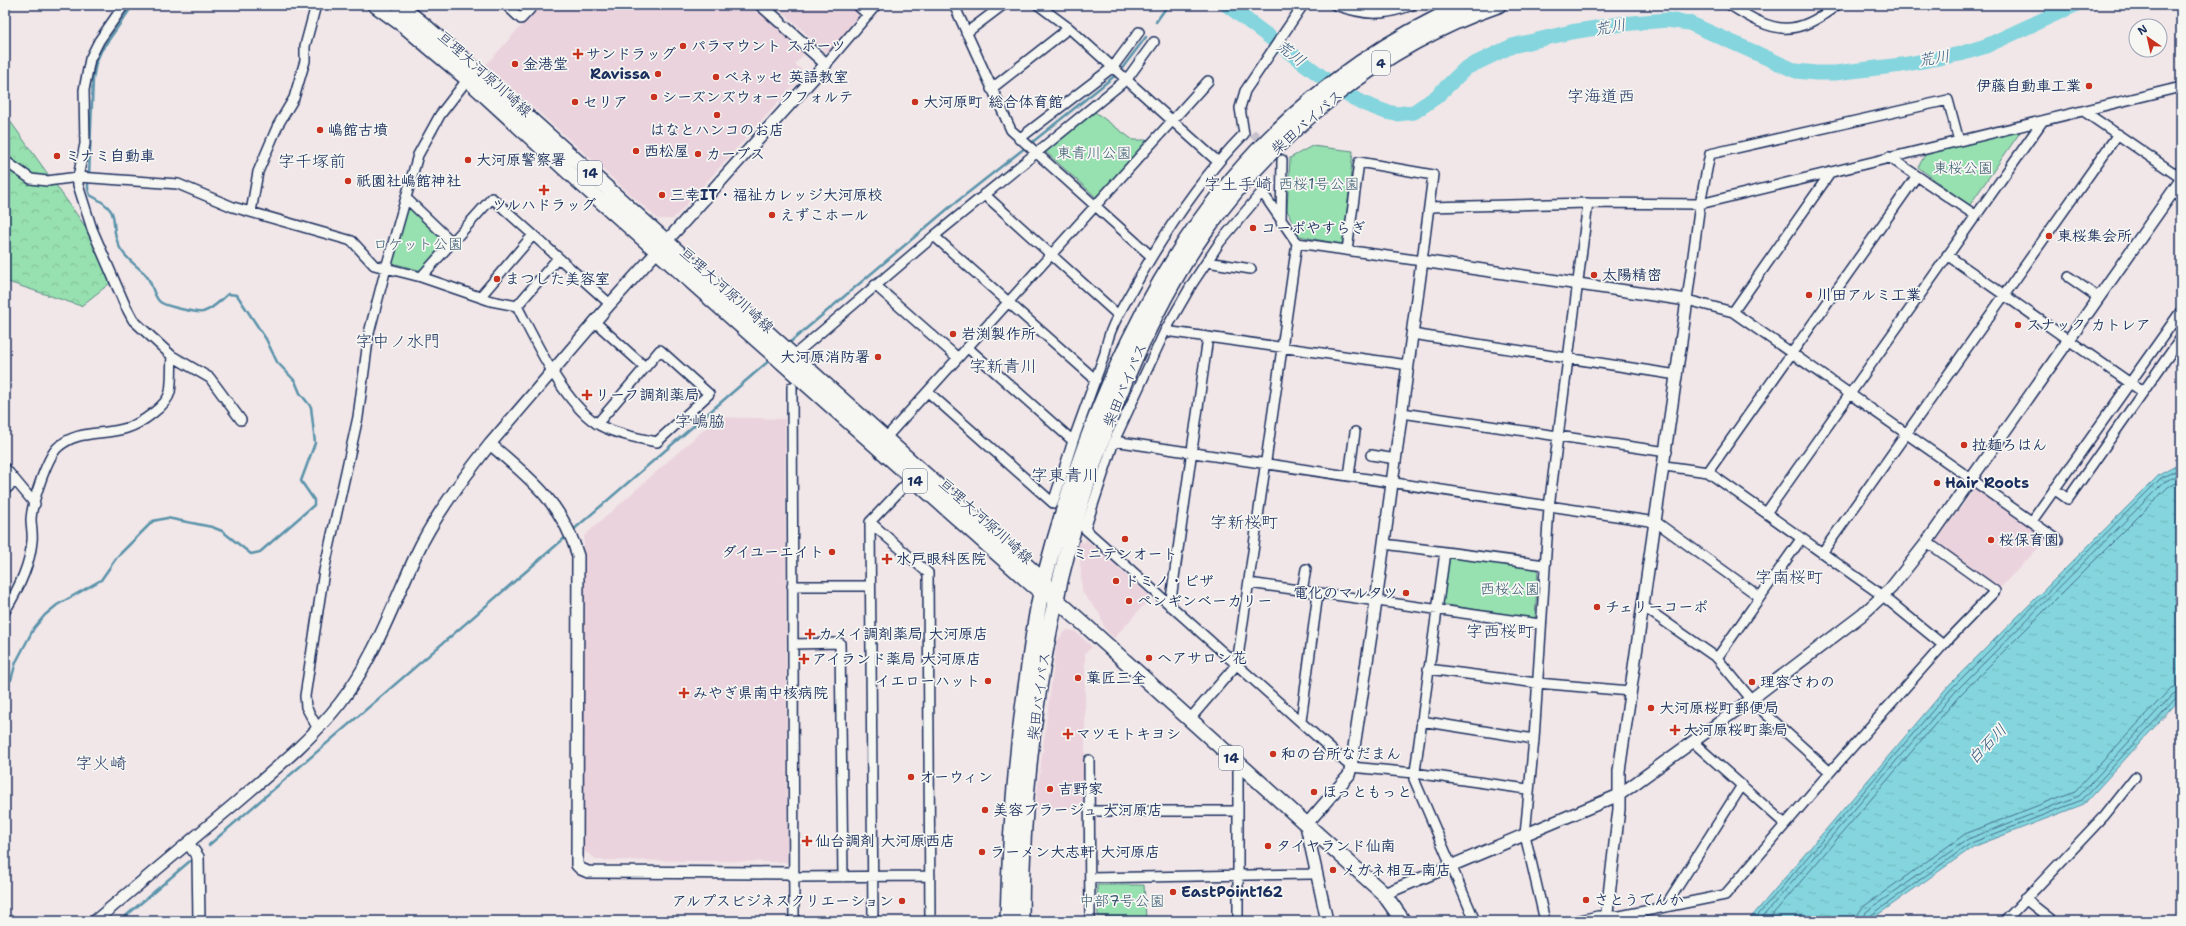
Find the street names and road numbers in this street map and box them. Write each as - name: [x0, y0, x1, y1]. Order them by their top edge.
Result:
- street label: 亘理大河原川崎線: [434, 26, 536, 122]
- road number: 4: [1372, 51, 1390, 75]
- street label: 柴田バイパス: [1267, 85, 1347, 159]
- road number: 14: [578, 161, 602, 185]
- street label: 亘理大河原川崎線: [676, 242, 778, 338]
- street label: 柴田バイパス: [1098, 340, 1152, 430]
- road number: 14: [903, 469, 927, 493]
- street label: 亘理大河原川崎線: [935, 473, 1037, 569]
- street label: 柴田バイパス: [1023, 650, 1055, 742]
- road number: 14: [1219, 746, 1243, 770]

